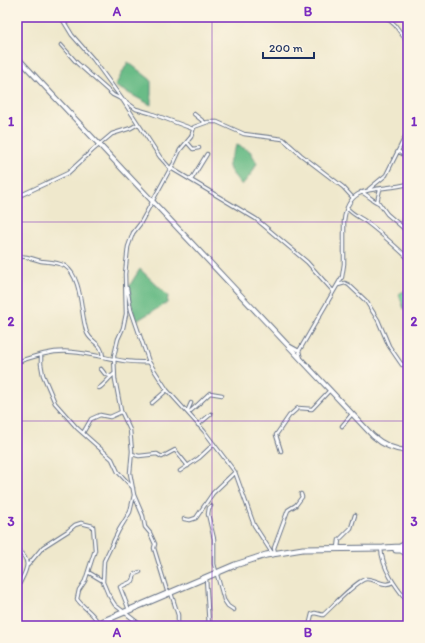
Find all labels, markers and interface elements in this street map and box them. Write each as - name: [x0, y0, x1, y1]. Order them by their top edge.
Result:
- text: A: [112, 4, 122, 19]
- text: B: [304, 4, 313, 19]
- scale bar: [263, 34, 314, 60]
- text: 200 m: [269, 41, 303, 55]
- text: 1: [8, 114, 14, 129]
- text: 1: [411, 114, 417, 129]
- text: 2: [8, 314, 15, 329]
- text: 2: [411, 314, 418, 329]
- text: 3: [7, 514, 15, 529]
- text: 3: [410, 514, 418, 529]
- text: A: [112, 625, 122, 640]
- text: B: [304, 625, 313, 640]

